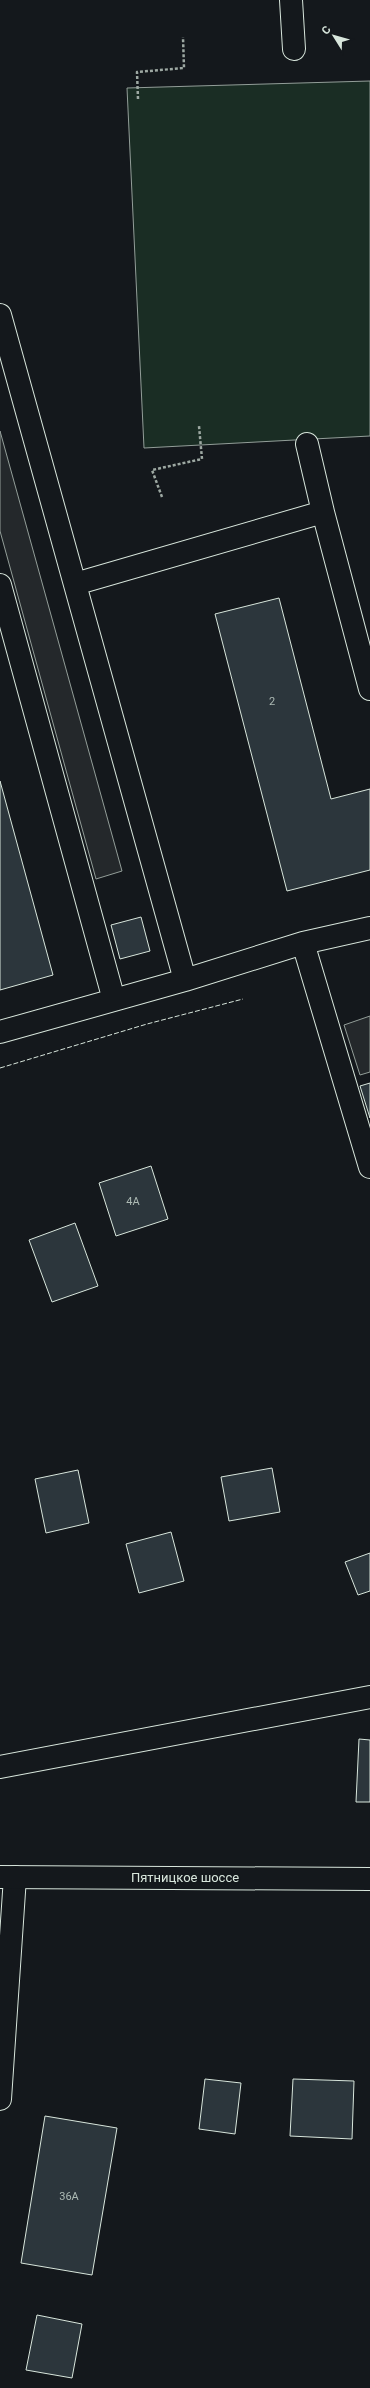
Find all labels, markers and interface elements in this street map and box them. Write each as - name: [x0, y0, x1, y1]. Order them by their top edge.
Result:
- north arrow: [314, 16, 354, 56]
- text: С: [319, 23, 334, 37]
- house number: 2: [269, 695, 275, 708]
- house number: 4А: [126, 1195, 141, 1208]
- street label: Пятницкое шоссе: [131, 1870, 239, 1885]
- house number: 36А: [59, 2190, 80, 2203]

